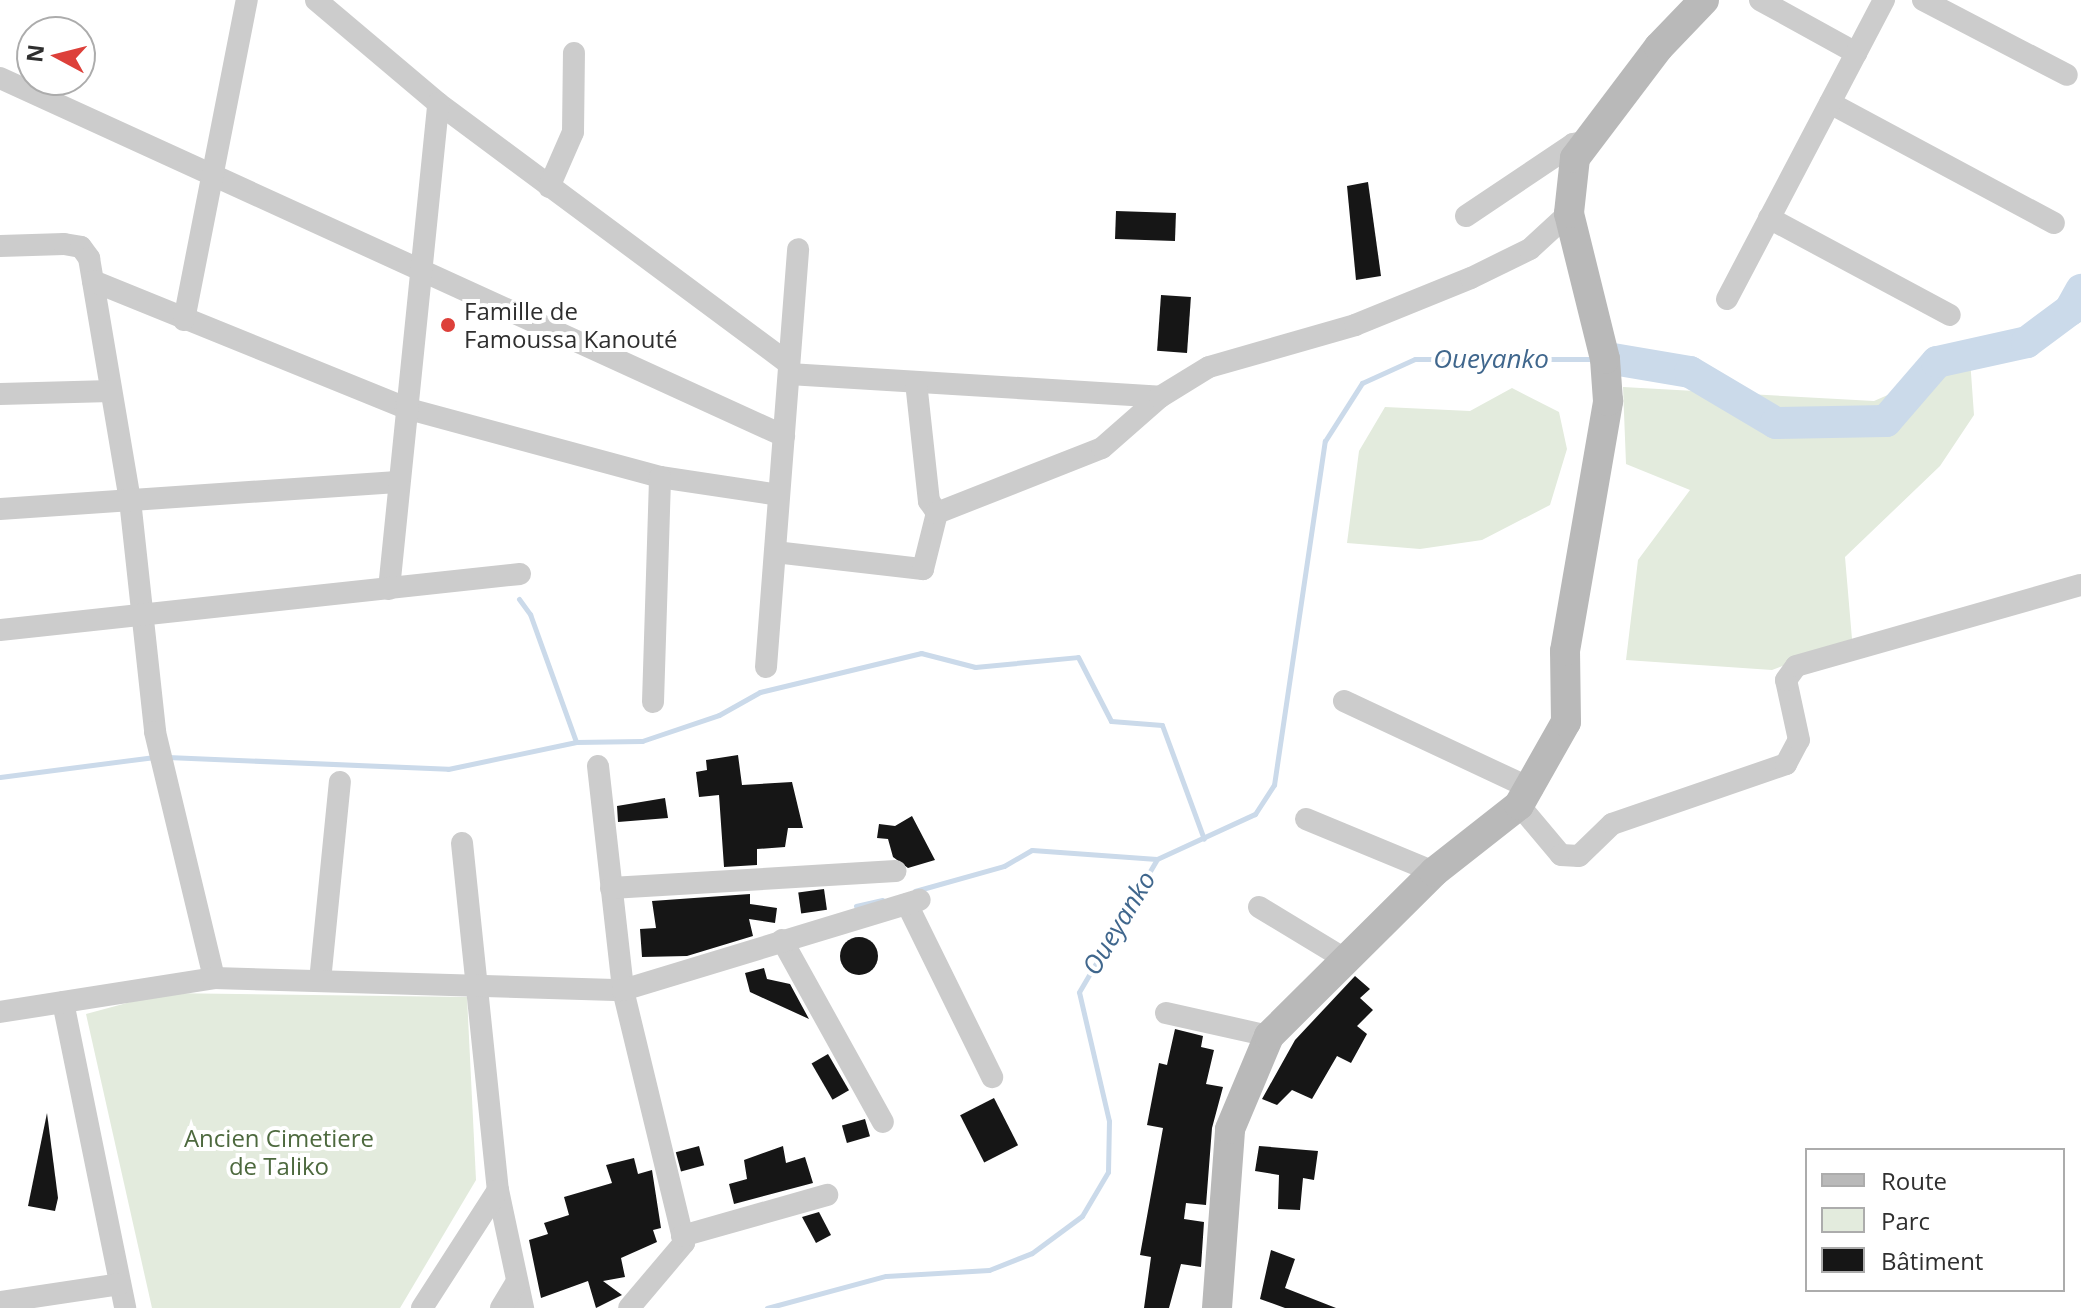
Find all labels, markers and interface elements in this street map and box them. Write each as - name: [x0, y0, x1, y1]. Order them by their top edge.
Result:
- north arrow: [16, 16, 96, 96]
- text: N: [18, 43, 50, 64]
- place label: Famille de Famoussa Kanouté: [464, 297, 677, 353]
- marker: Famille de Famoussa Kanouté: [439, 316, 457, 334]
- water label: Oueyanko: [1433, 343, 1549, 375]
- water label: Oueyanko: [1076, 865, 1162, 981]
- park label: Ancien Cimetiere de Taliko: [184, 1124, 374, 1180]
- legend: [1805, 1148, 2065, 1292]
- text: Route: [1881, 1164, 1947, 1197]
- text: Parc: [1881, 1204, 1930, 1237]
- text: Bâtiment: [1881, 1244, 1983, 1277]

